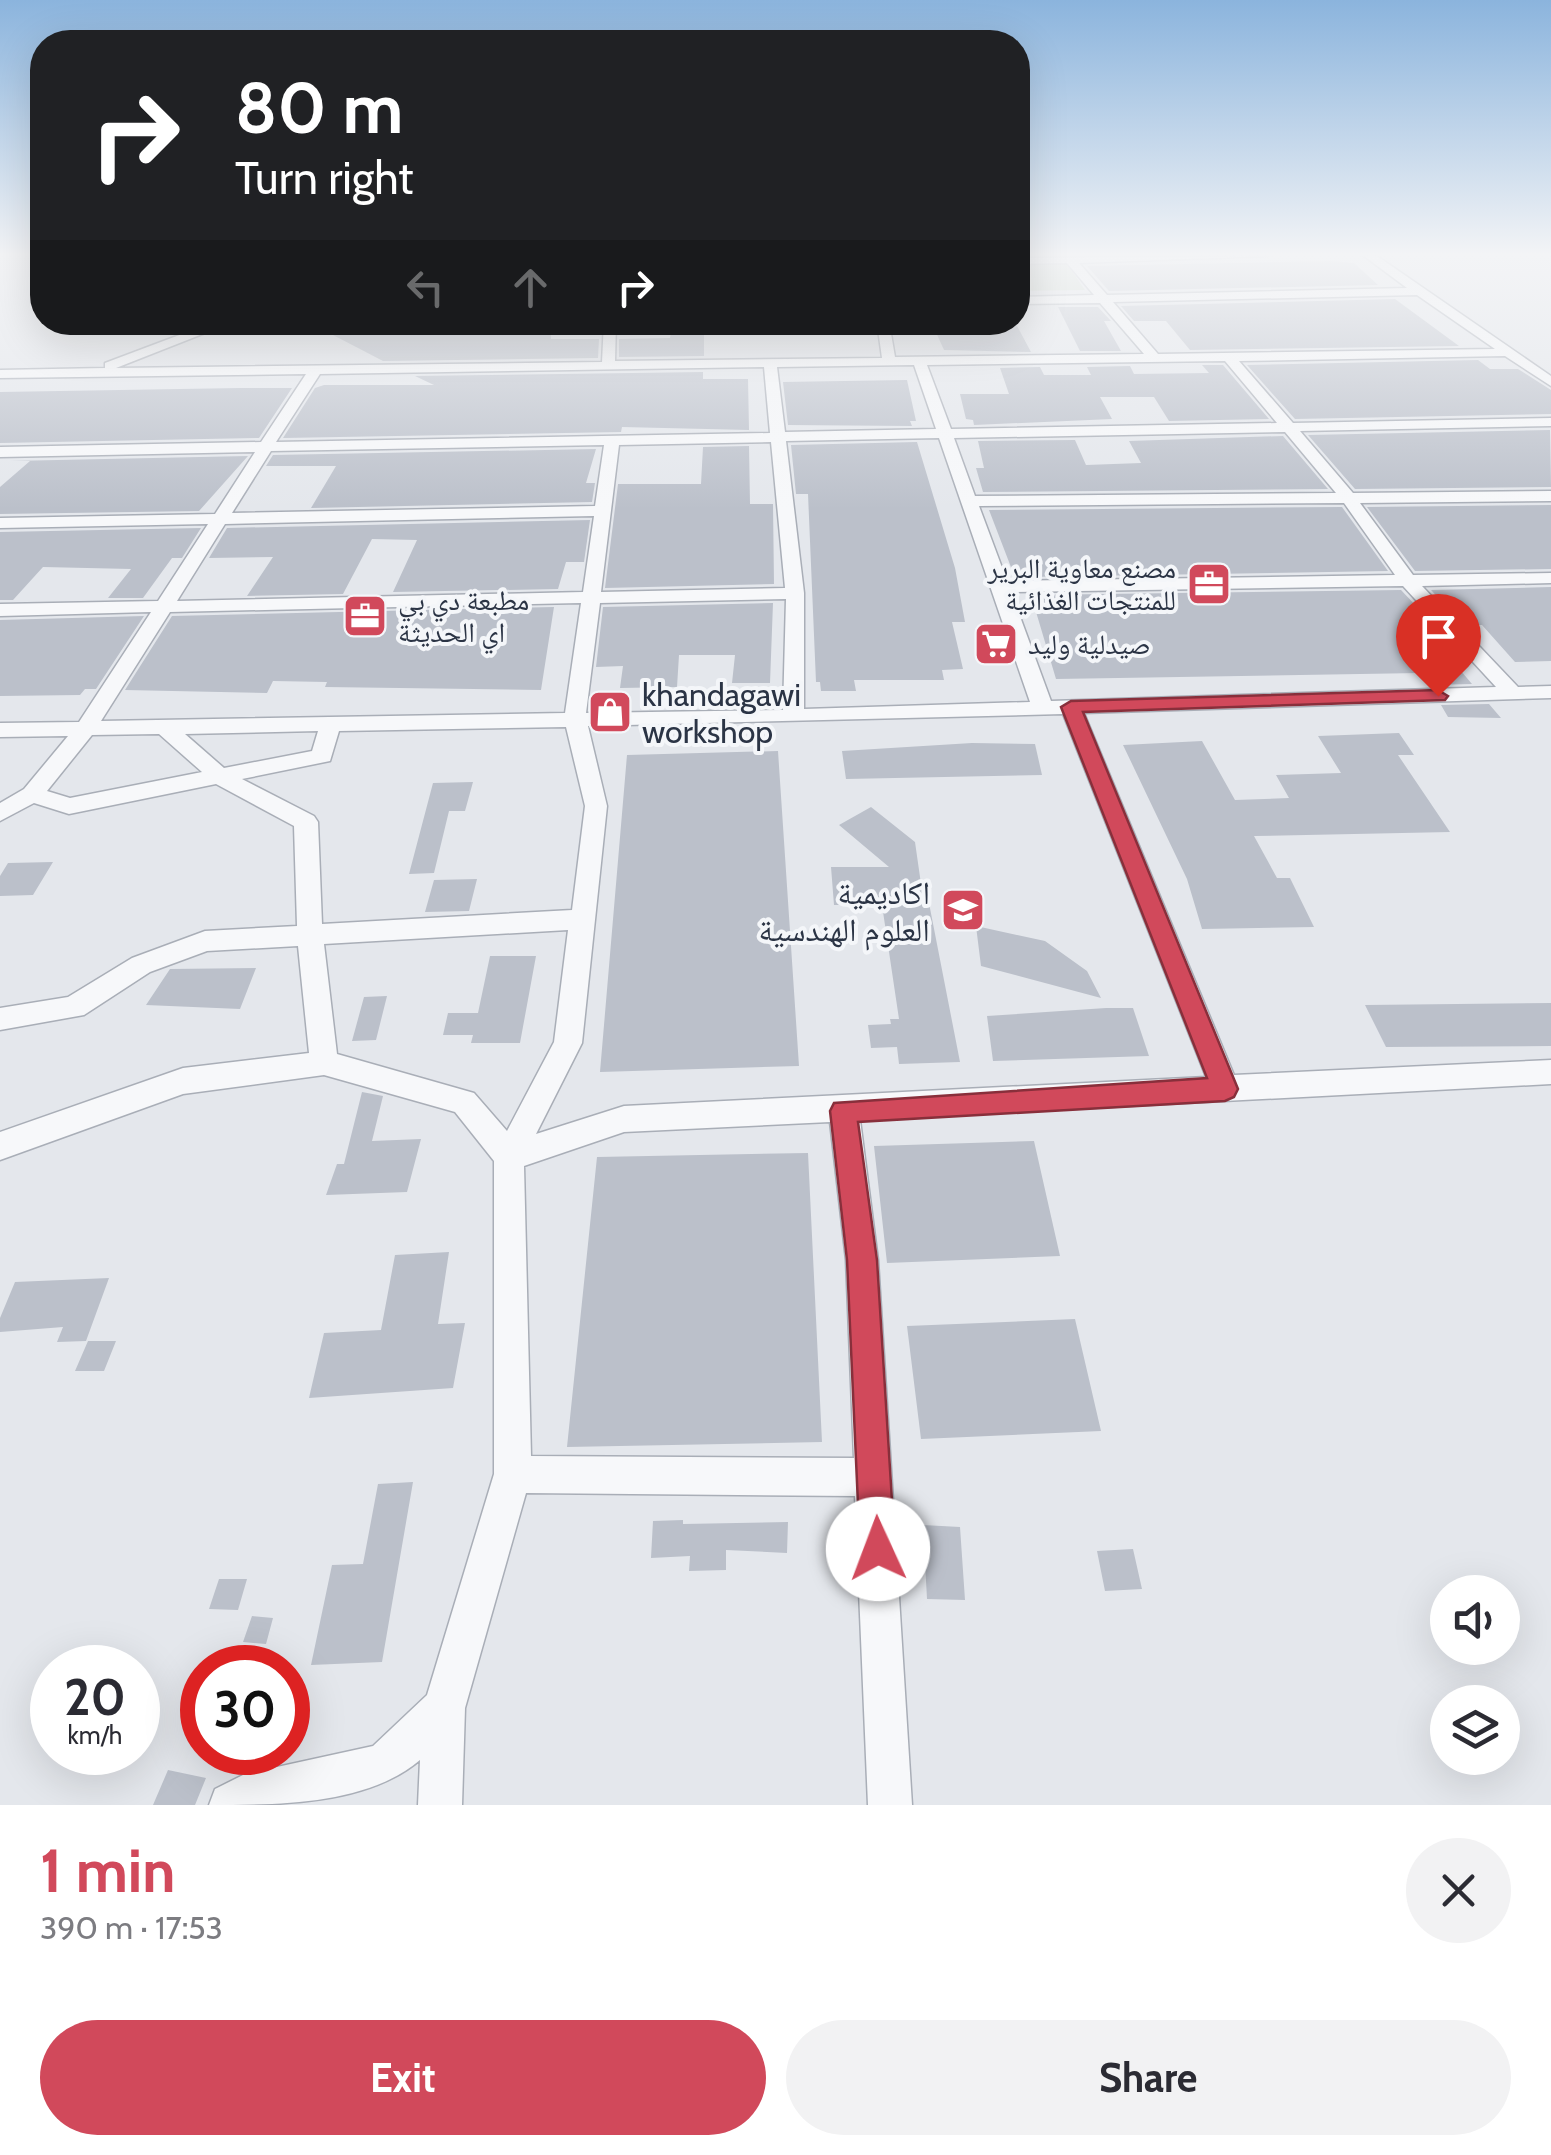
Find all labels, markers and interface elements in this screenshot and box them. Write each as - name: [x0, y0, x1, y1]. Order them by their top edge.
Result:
- text: 80 m: [235, 65, 403, 151]
- icon: right: [70, 70, 200, 200]
- text: Turn right: [235, 151, 414, 205]
- icon: left: [398, 260, 453, 315]
- icon: ahead: [503, 260, 558, 315]
- icon: right: [608, 260, 663, 315]
- place label: مصنع معاوية البرير للمنتجات الغذائية: [987, 551, 1176, 617]
- office icon: مصنع معاوية البرير للمنتجات الغذائية: [1186, 561, 1232, 607]
- place label: مطبعة دي بي اي الحديثة: [398, 583, 529, 655]
- office icon: مطبعة دي بي اي الحديثة: [342, 593, 388, 639]
- pin: [1396, 594, 1481, 697]
- icon: arrive: [1411, 609, 1466, 664]
- supermarket icon: صيدلية وليد: [973, 621, 1019, 667]
- place label: صيدلية وليد: [1028, 627, 1151, 661]
- place label: khandagawi workshop: [642, 675, 801, 751]
- shop icon: khandagawi workshop: [587, 689, 633, 735]
- place label: اكاديمية العلوم الهندسية: [759, 873, 930, 951]
- school or university icon: اكاديمية العلوم الهندسية: [940, 887, 986, 933]
- position arrow: [826, 1497, 930, 1601]
- map controls: [1430, 1575, 1520, 1775]
- button: sound: [1430, 1575, 1520, 1665]
- speed limit sign: 30: [180, 1645, 310, 1775]
- text: 20: [64, 1667, 126, 1728]
- button: layers: [1430, 1685, 1520, 1775]
- text: km/h: [68, 1720, 122, 1750]
- text: 1 min: [40, 1834, 175, 1907]
- button: close: [1406, 1838, 1511, 1943]
- text: 390 m · 17:53: [40, 1908, 223, 1947]
- button: Exit: [40, 2020, 766, 2135]
- button: Share: [786, 2020, 1511, 2135]

